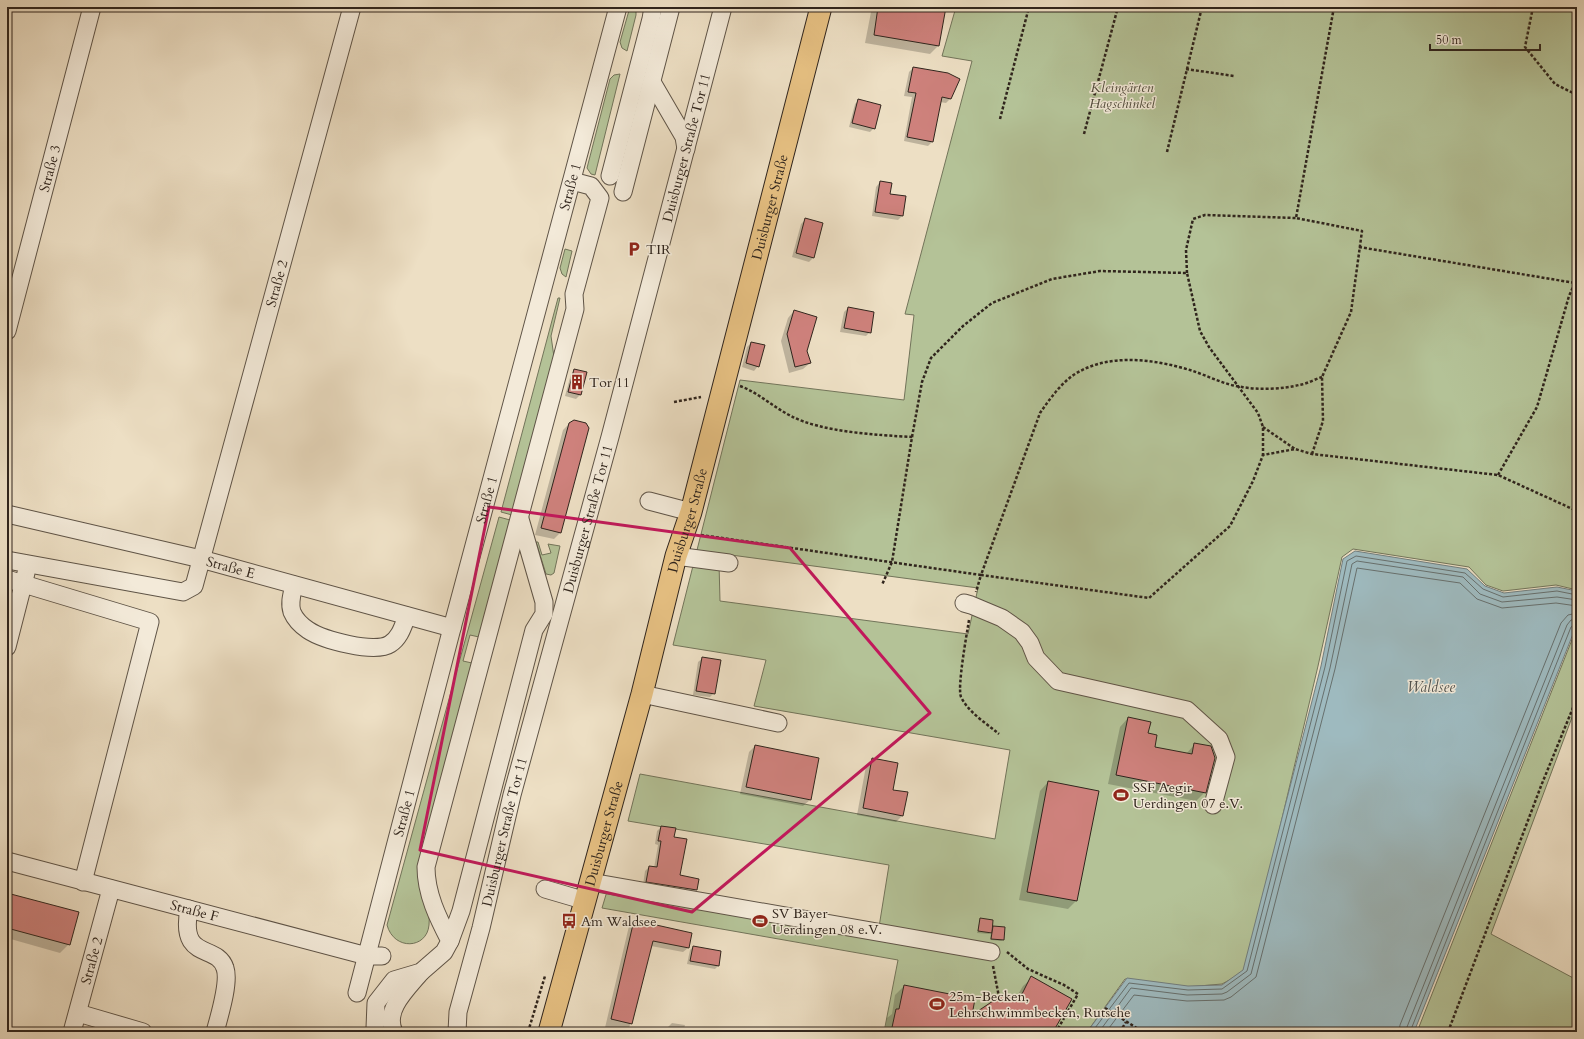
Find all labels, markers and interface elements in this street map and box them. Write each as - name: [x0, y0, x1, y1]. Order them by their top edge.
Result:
- scale bar: [1430, 26, 1540, 52]
- text: 50 m: [1436, 32, 1463, 48]
- street label: Duisburger Straße Tor 11: [658, 71, 715, 224]
- park label: Kleingärten Hagschinkel: [1089, 78, 1156, 113]
- street label: Straße 3: [35, 143, 65, 194]
- street label: Duisburger Straße: [747, 152, 793, 262]
- street label: Straße 1: [555, 161, 586, 213]
- parking icon: TIR: [625, 240, 643, 258]
- place label: TIR: [646, 240, 671, 259]
- street label: Straße 2: [262, 258, 293, 309]
- building icon: Tor 11: [568, 373, 586, 391]
- place label: Tor 11: [589, 373, 630, 392]
- street label: Duisburger Straße Tor 11: [559, 443, 617, 595]
- street label: Duisburger Straße: [663, 466, 712, 575]
- street label: Straße 1: [471, 474, 502, 526]
- street label: Straße E: [204, 552, 257, 584]
- water label: Waldsee: [1407, 677, 1455, 697]
- street label: Duisburger Straße Tor 11: [477, 755, 532, 909]
- place label: SSF Aegir Uerdingen 07 e.V.: [1133, 778, 1243, 813]
- street label: Duisburger Straße: [581, 779, 628, 888]
- sports icon: SSF Aegir Uerdingen 07 e.V.: [1112, 786, 1130, 804]
- street label: Straße 1: [389, 787, 420, 839]
- street label: Straße F: [168, 896, 221, 926]
- place label: SV Bayer Uerdingen 08 e.V.: [772, 904, 882, 939]
- bus stop icon: Am Waldsee: [560, 912, 578, 930]
- place label: Am Waldsee: [581, 912, 656, 931]
- sports icon: SV Bayer Uerdingen 08 e.V.: [751, 912, 769, 930]
- street label: Straße 2: [76, 935, 107, 987]
- place label: 25m-Becken, Lehrschwimmbecken, Rutsche: [949, 987, 1131, 1022]
- sports icon: 25m-Becken, Lehrschwimmbecken, Rutsche: [928, 995, 946, 1013]

